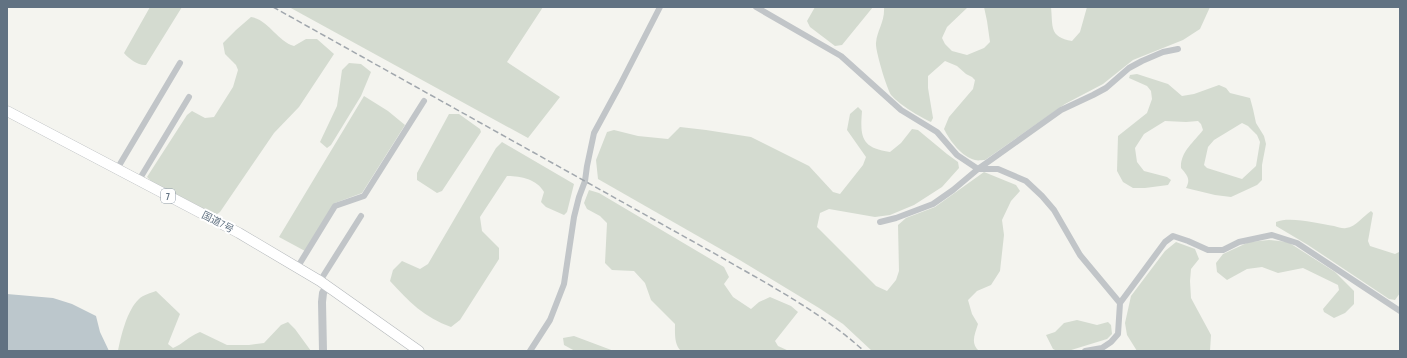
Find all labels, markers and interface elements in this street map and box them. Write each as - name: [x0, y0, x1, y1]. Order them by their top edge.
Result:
- road number: 7: [161, 189, 175, 203]
- street label: 国道7号: [200, 208, 236, 236]

